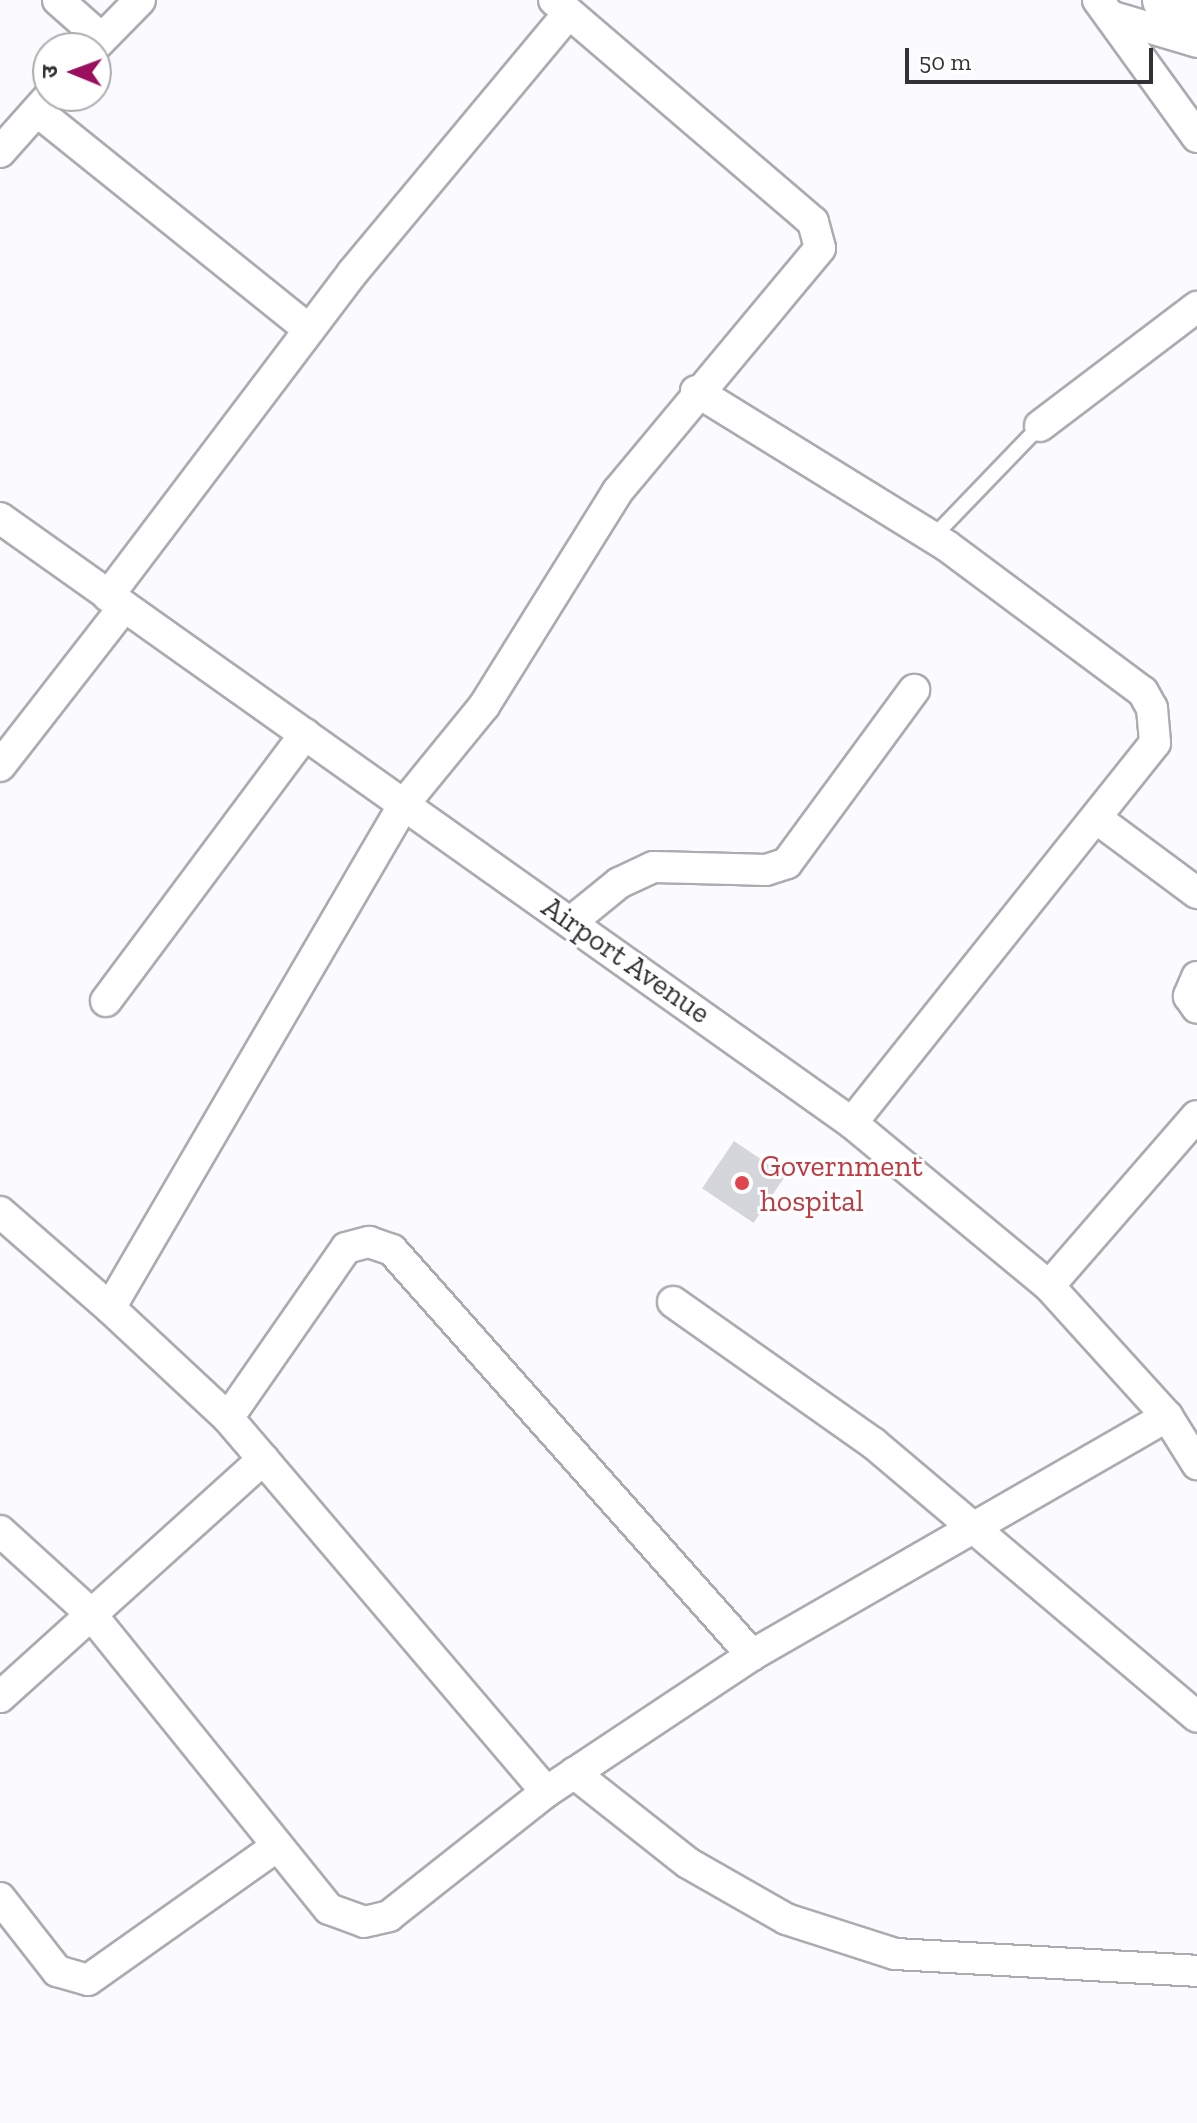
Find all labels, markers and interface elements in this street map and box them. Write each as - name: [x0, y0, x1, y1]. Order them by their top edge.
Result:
- north arrow: [32, 32, 112, 112]
- scale bar: [909, 32, 1157, 82]
- text: 50 m: [919, 47, 971, 76]
- text: उ: [36, 65, 63, 78]
- street label: Airport Avenue: [535, 888, 717, 1032]
- place label: Government hospital: [760, 1148, 923, 1218]
- marker: Government hospital: [731, 1172, 753, 1194]

